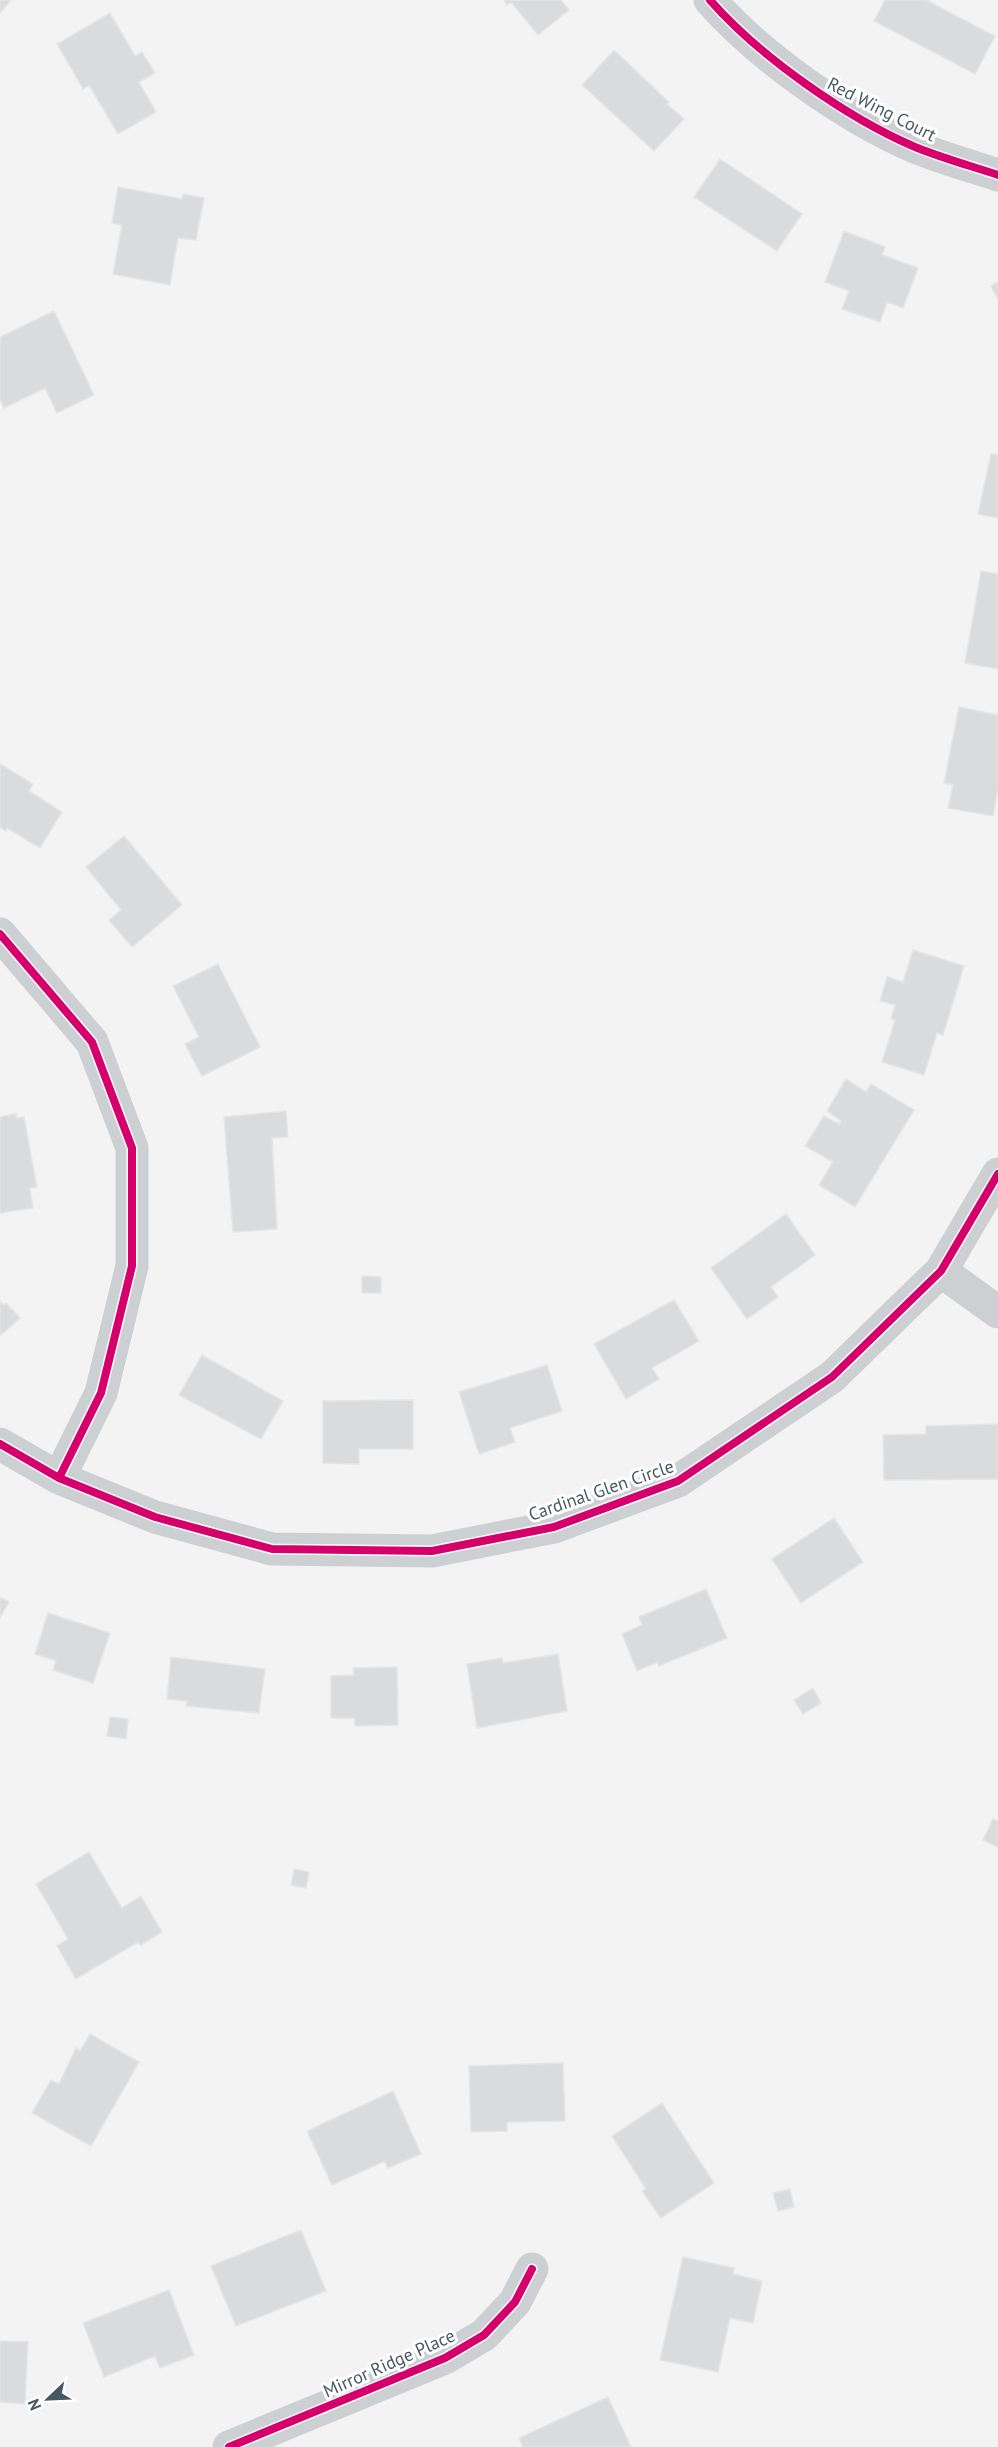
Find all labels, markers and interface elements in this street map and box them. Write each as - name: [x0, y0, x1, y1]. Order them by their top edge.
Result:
- street label: Red Wing Court: [824, 72, 940, 146]
- street label: Cardinal Glen Circle: [525, 1454, 677, 1526]
- street label: Mirror Ridge Place: [320, 2324, 458, 2402]
- north arrow: [18, 2369, 78, 2429]
- text: N: [23, 2396, 45, 2414]

